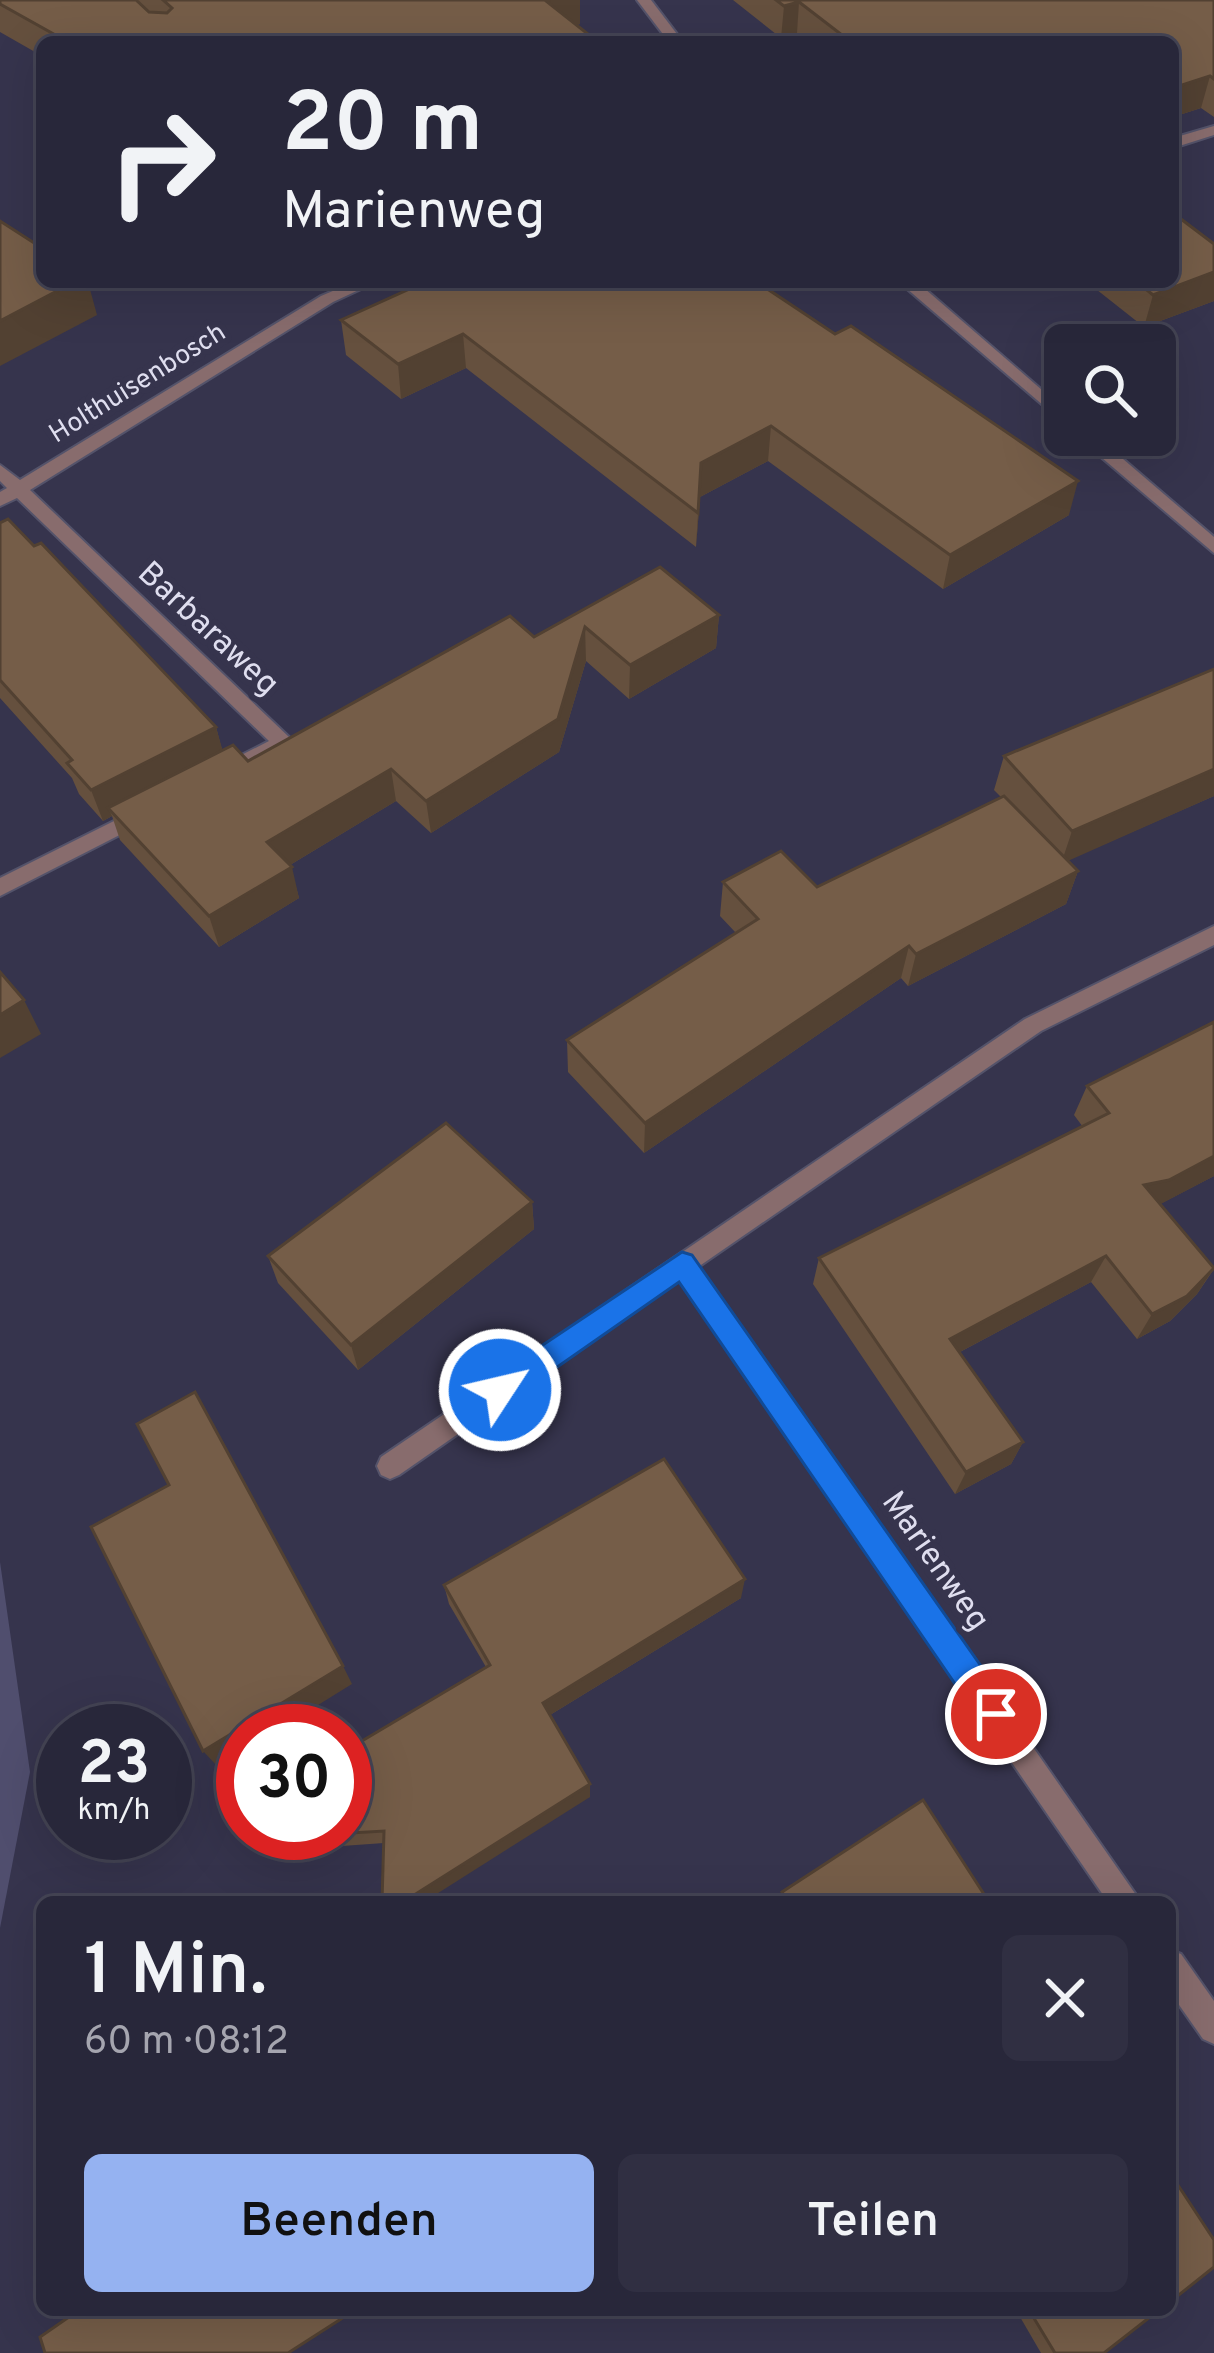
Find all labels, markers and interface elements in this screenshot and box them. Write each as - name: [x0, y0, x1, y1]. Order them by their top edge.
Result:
- text: 20 m: [282, 75, 483, 181]
- icon: right: [84, 84, 240, 240]
- text: Marienweg: [282, 179, 545, 248]
- street label: Holthuisenbosch: [43, 316, 233, 452]
- map controls: [1044, 324, 1176, 456]
- button: search: [1044, 324, 1176, 456]
- street label: Barbaraweg: [127, 554, 287, 706]
- position arrow: [437, 1327, 563, 1453]
- street label: Marienweg: [871, 1484, 997, 1640]
- pin: [945, 1663, 1047, 1765]
- icon: arrive: [963, 1681, 1029, 1747]
- speed limit sign: 30: [216, 1704, 372, 1860]
- text: 23: [78, 1729, 150, 1805]
- text: km/h: [78, 1793, 150, 1830]
- text: 1 Min.: [84, 1928, 267, 2020]
- button: close: [1002, 1935, 1128, 2061]
- text: 60 m · 08:12: [84, 2019, 289, 2068]
- button: Beenden: [84, 2154, 594, 2292]
- button: Teilen: [618, 2154, 1128, 2292]

